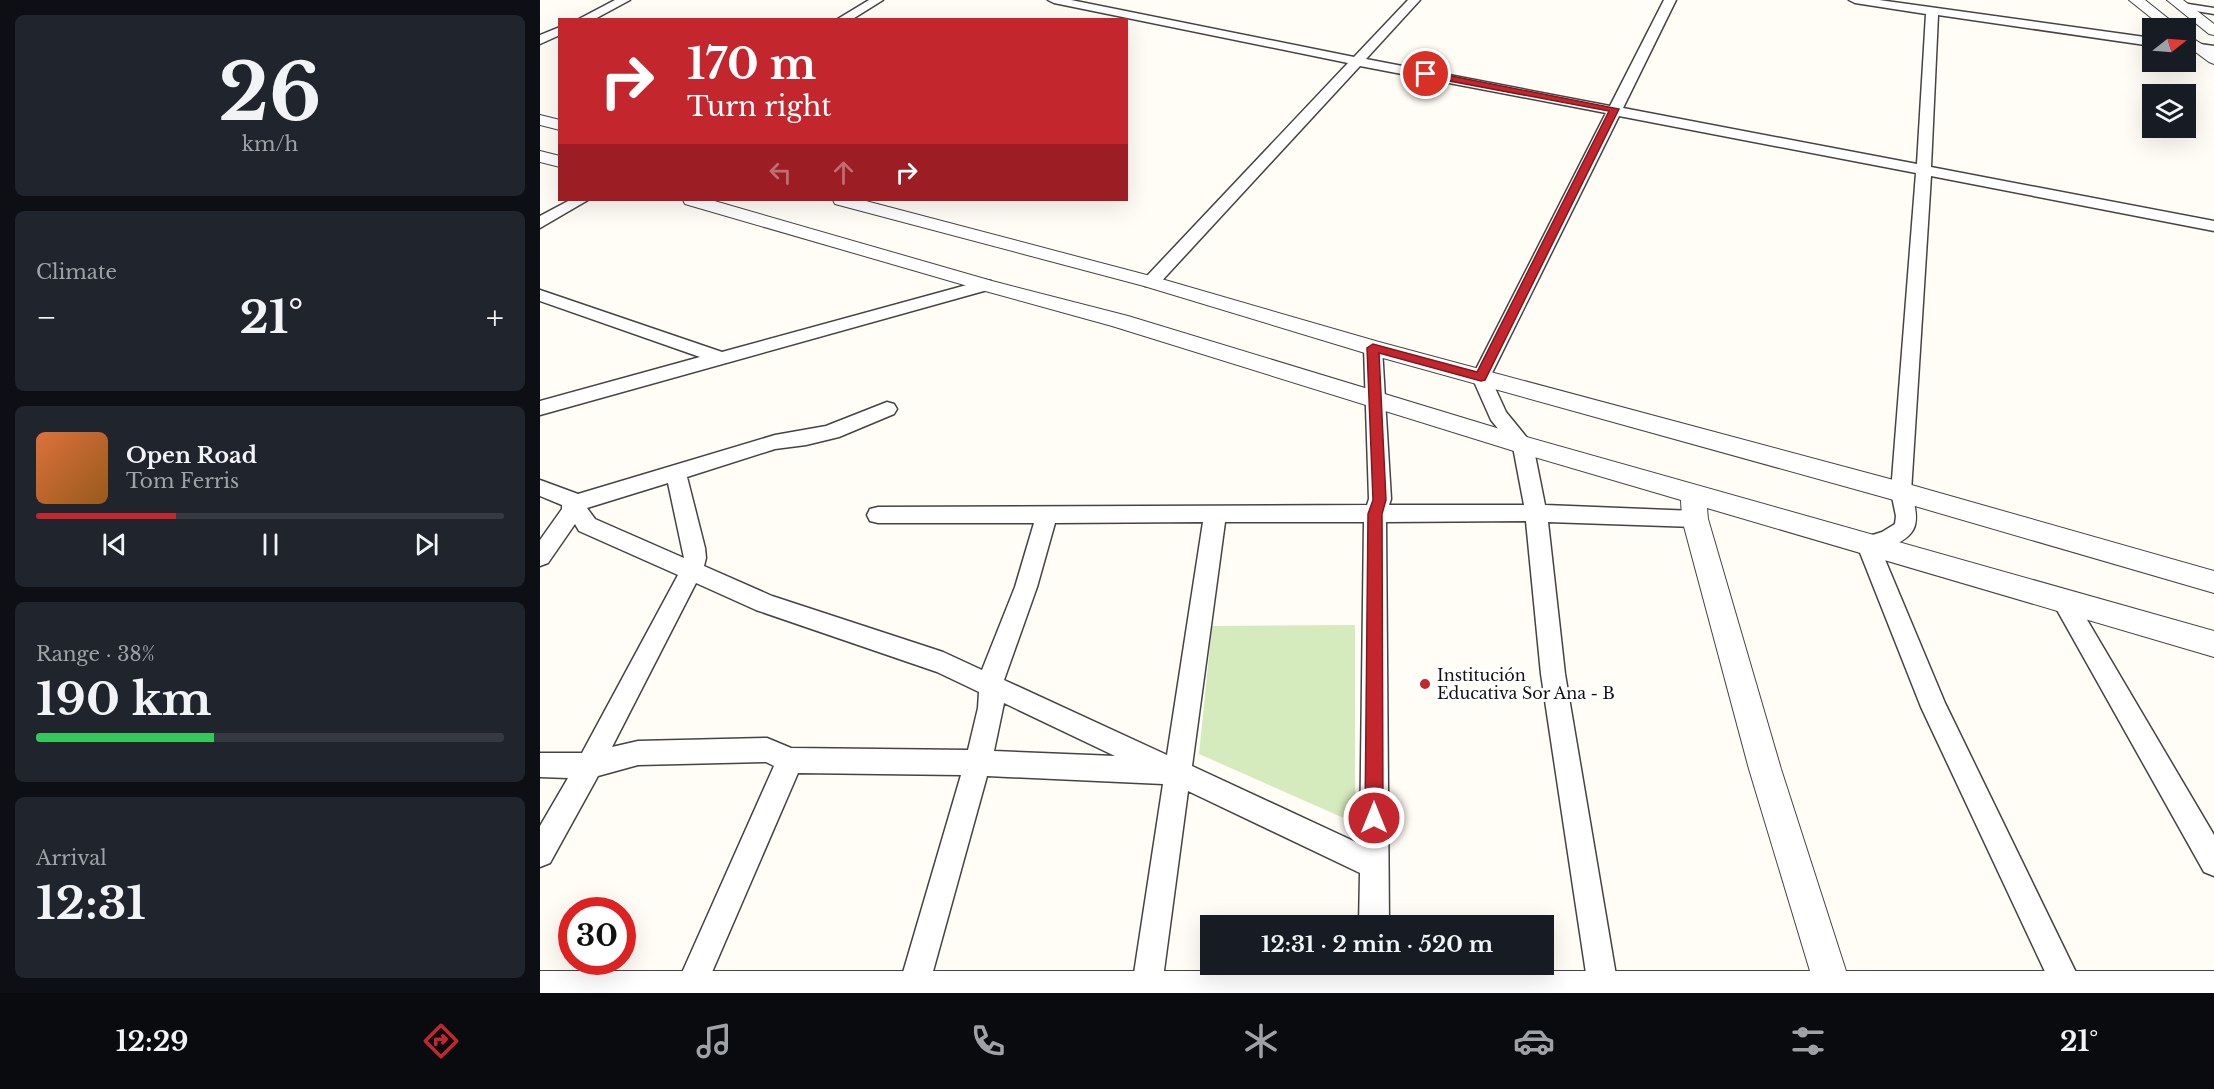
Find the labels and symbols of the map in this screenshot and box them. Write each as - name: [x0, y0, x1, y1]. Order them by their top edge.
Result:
- north arrow: [2142, 18, 2196, 72]
- pin: [1400, 48, 1451, 99]
- place label: Institución Educativa Sor Ana - B: [1437, 665, 1615, 703]
- marker: Institución Educativa Sor Ana - B: [1418, 677, 1432, 691]
- position arrow: [1342, 786, 1406, 850]
- speed limit sign: 30: [558, 897, 636, 975]

